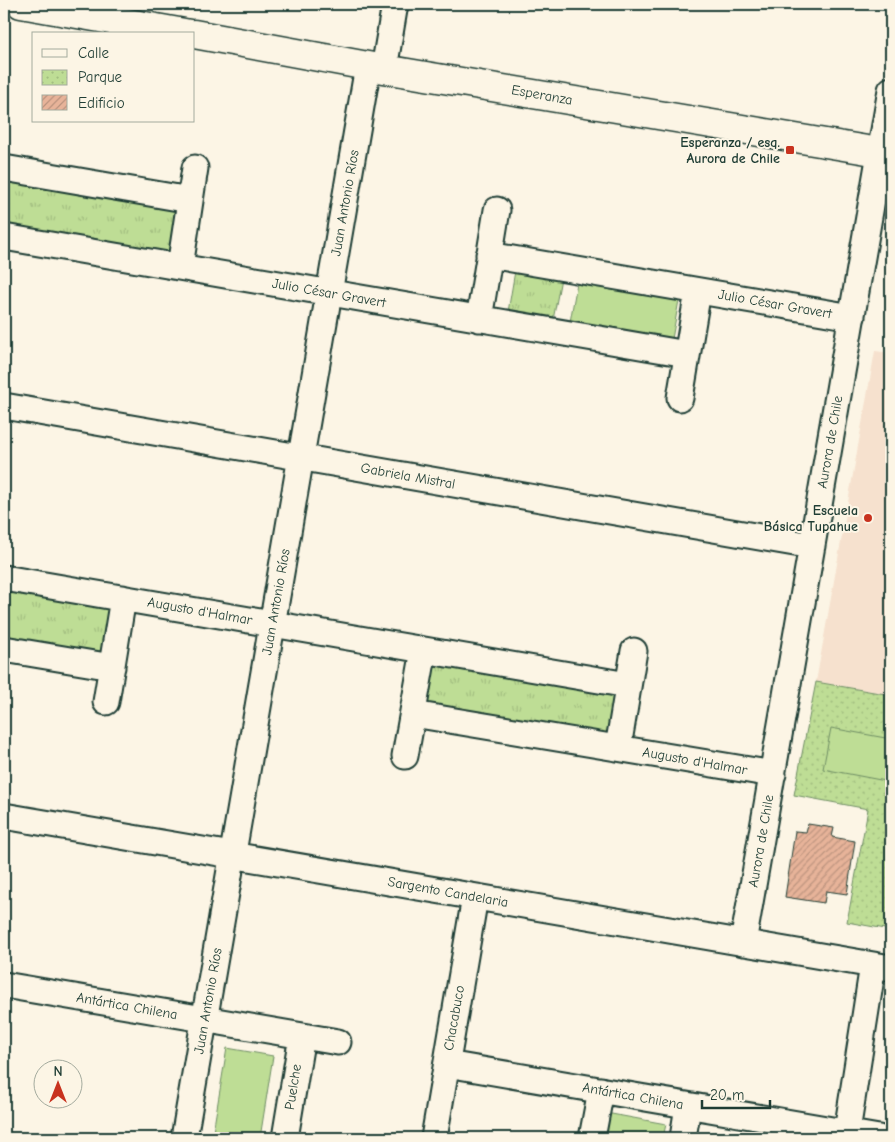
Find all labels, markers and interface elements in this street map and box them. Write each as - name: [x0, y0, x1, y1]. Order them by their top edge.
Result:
- legend: [32, 32, 195, 122]
- text: Calle: [78, 44, 110, 62]
- text: Parque: [78, 68, 123, 86]
- street label: Esperanza: [510, 81, 574, 109]
- text: Edificio: [78, 94, 125, 112]
- place label: Esperanza / esq. Aurora de Chile: [680, 134, 780, 167]
- marker: Esperanza / esq. Aurora de Chile: [784, 144, 796, 156]
- street label: Juan Antonio Ríos: [327, 148, 363, 258]
- street label: Julio César Gravert: [271, 275, 388, 312]
- street label: Julio César Gravert: [717, 286, 834, 323]
- street label: Aurora de Chile: [813, 394, 847, 490]
- street label: Gabriela Mistral: [359, 459, 457, 493]
- place label: Escuela Básica Tupahue: [764, 502, 858, 535]
- marker: Escuela Básica Tupahue: [862, 512, 874, 524]
- street label: Juan Antonio Ríos: [258, 547, 294, 657]
- street label: Augusto d'Halmar: [146, 593, 254, 629]
- street label: Augusto d'Halmar: [641, 743, 749, 779]
- street label: Aurora de Chile: [744, 793, 778, 889]
- street label: Sargento Candelaria: [386, 873, 510, 911]
- street label: Juan Antonio Ríos: [190, 946, 226, 1056]
- street label: Chacabuco: [440, 984, 468, 1052]
- street label: Antártica Chilena: [75, 989, 179, 1023]
- north arrow: [32, 1060, 82, 1110]
- text: N: [53, 1063, 63, 1080]
- street label: Puelche: [281, 1063, 305, 1111]
- scale bar: [702, 1077, 770, 1109]
- street label: Antártica Chilena: [581, 1079, 685, 1113]
- text: 20 m: [710, 1086, 744, 1104]

